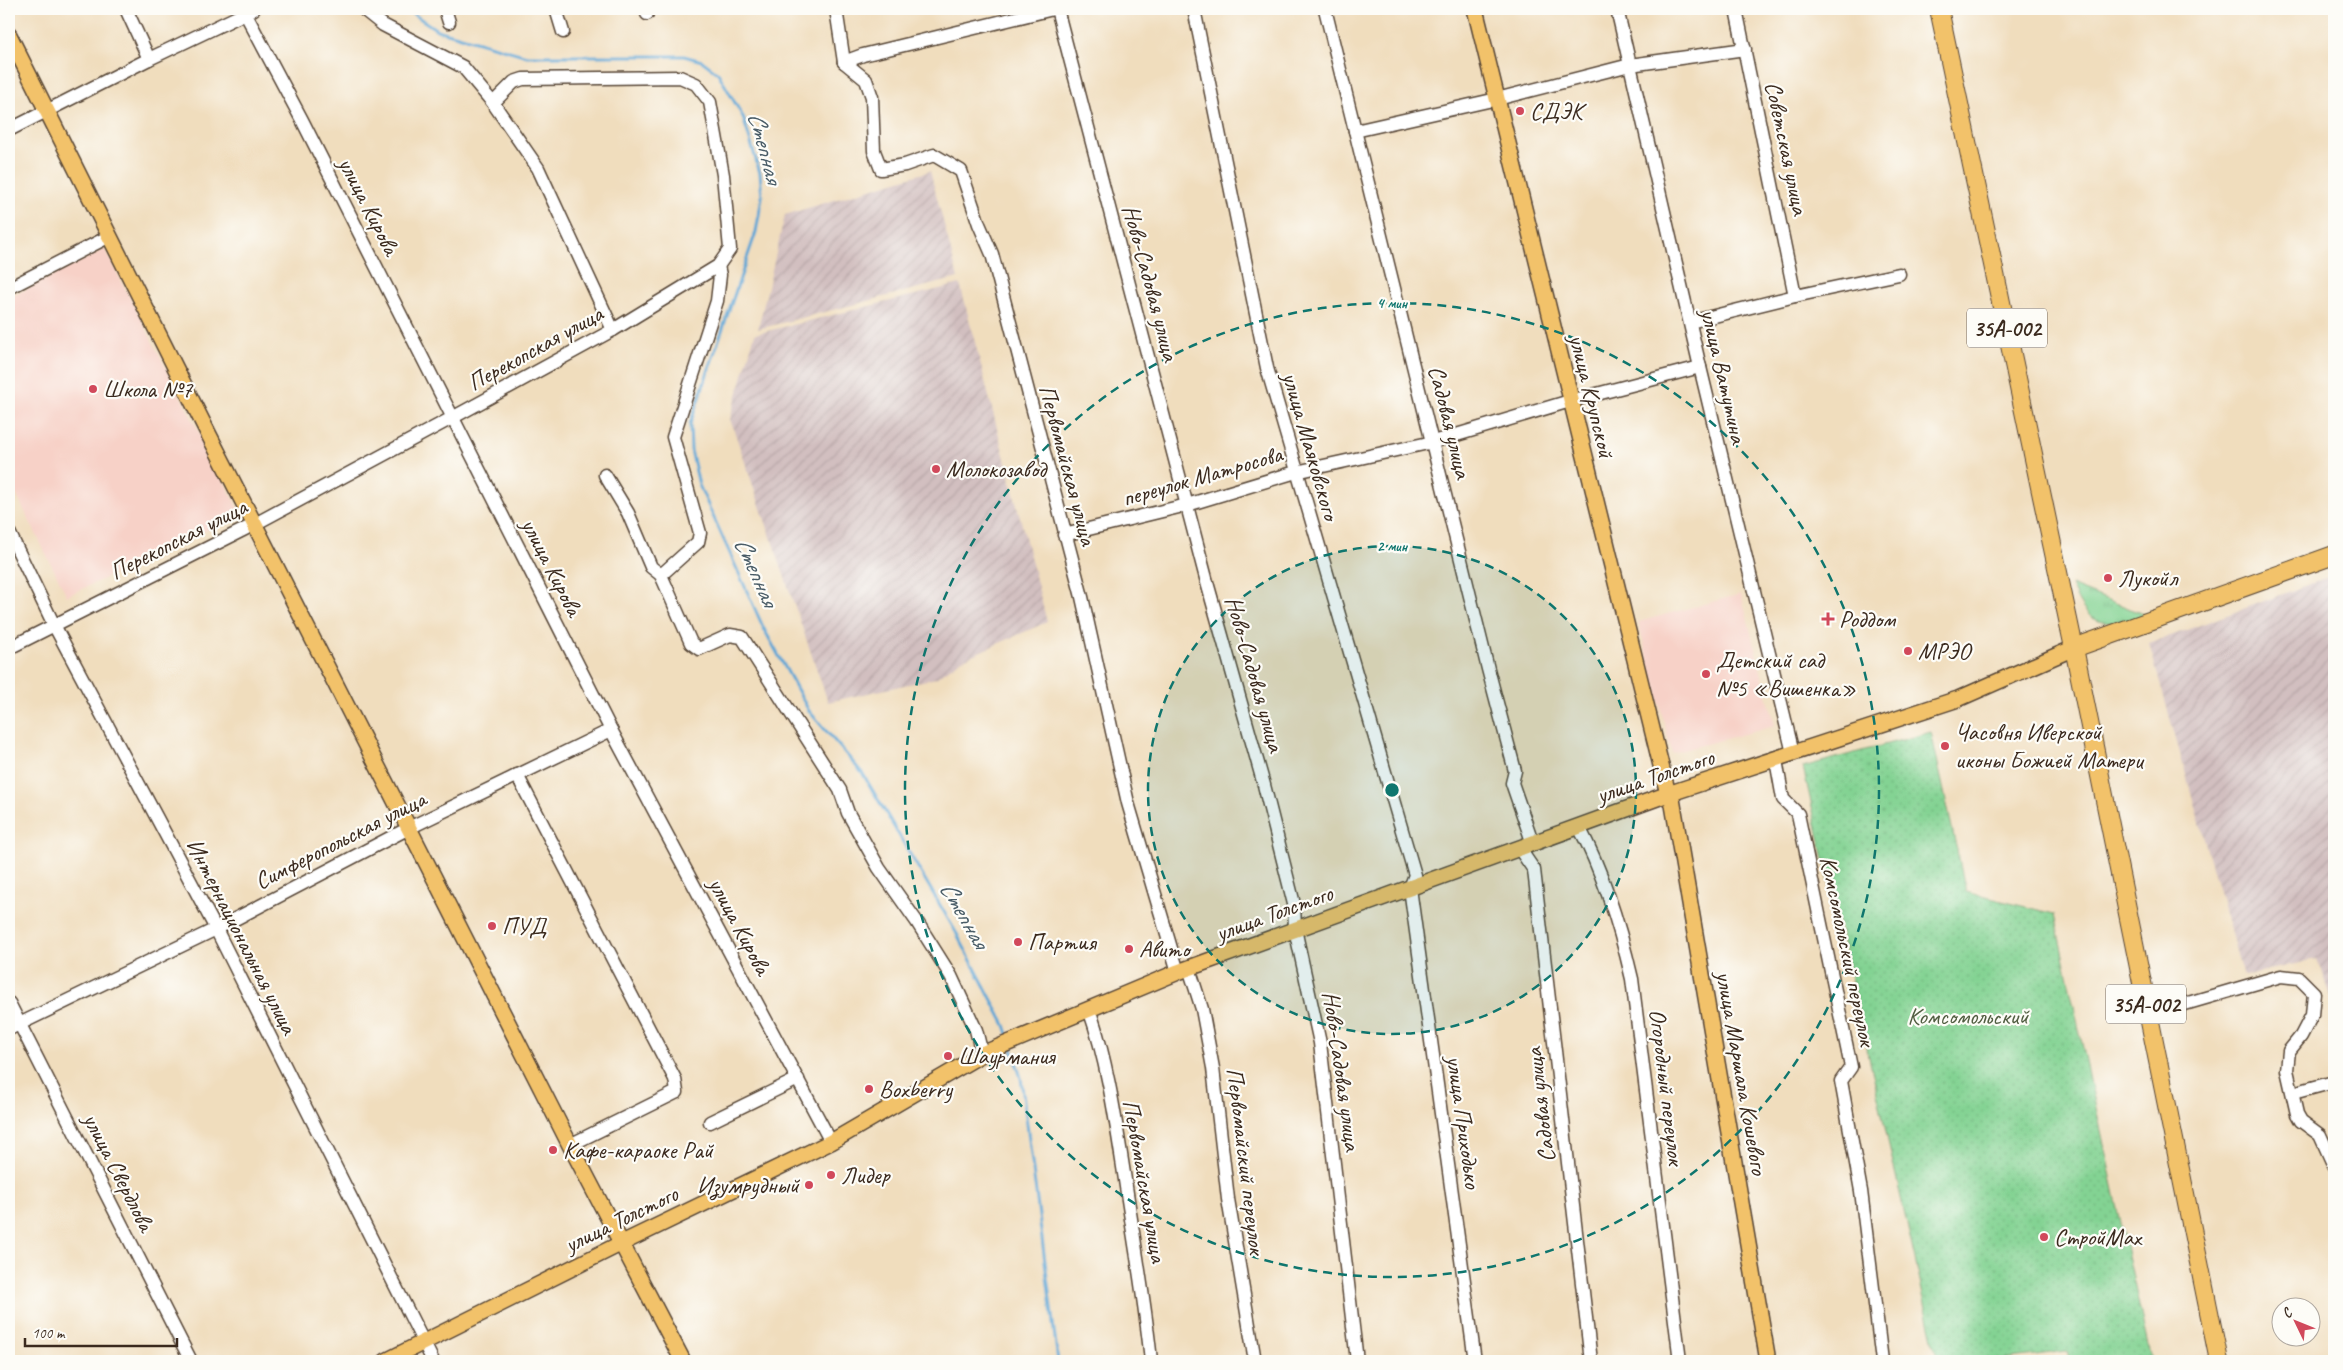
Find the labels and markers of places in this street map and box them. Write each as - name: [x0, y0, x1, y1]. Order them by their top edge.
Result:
- place label: СДЭК: [1530, 96, 1588, 126]
- marker: СДЭК: [1514, 105, 1526, 117]
- place label: Школа №7: [103, 374, 194, 404]
- marker: Школа №7: [87, 383, 99, 395]
- place label: Молокозавод: [946, 454, 1048, 484]
- marker: Молокозавод: [930, 463, 942, 475]
- place label: Лукойл: [2118, 563, 2179, 593]
- marker: Лукойл: [2102, 572, 2114, 584]
- place label: Роддом: [1839, 604, 1896, 634]
- marker: Роддом: [1821, 612, 1835, 626]
- place label: МРЭО: [1918, 636, 1973, 666]
- place label: Детский сад №5 «Вишенка»: [1716, 645, 1856, 703]
- marker: МРЭО: [1902, 645, 1914, 657]
- marker: Детский сад №5 «Вишенка»: [1700, 668, 1712, 680]
- place label: Часовня Иверской иконы Божией Матери: [1955, 717, 2145, 775]
- marker: Часовня Иверской иконы Божией Матери: [1939, 740, 1951, 752]
- centre of rings: [1383, 781, 1401, 799]
- place label: ПУД: [502, 911, 548, 941]
- marker: ПУД: [486, 920, 498, 932]
- place label: Партия: [1028, 927, 1097, 957]
- place label: Авито: [1139, 934, 1192, 964]
- marker: Партия: [1012, 936, 1024, 948]
- marker: Авито: [1123, 943, 1135, 955]
- place label: Шаурмания: [958, 1041, 1056, 1071]
- marker: Шаурмания: [942, 1050, 954, 1062]
- place label: Boxberry: [879, 1074, 954, 1104]
- marker: Boxberry: [863, 1083, 875, 1095]
- place label: Кафе-караоке Рай: [563, 1135, 715, 1165]
- marker: Кафе-караоке Рай: [547, 1144, 559, 1156]
- place label: Лидер: [841, 1160, 891, 1190]
- marker: Лидер: [825, 1169, 837, 1181]
- place label: Изумрудный: [697, 1170, 801, 1201]
- marker: Изумрудный: [803, 1179, 815, 1191]
- place label: СтройMax: [2054, 1222, 2143, 1252]
- marker: СтройMax: [2038, 1231, 2050, 1243]

